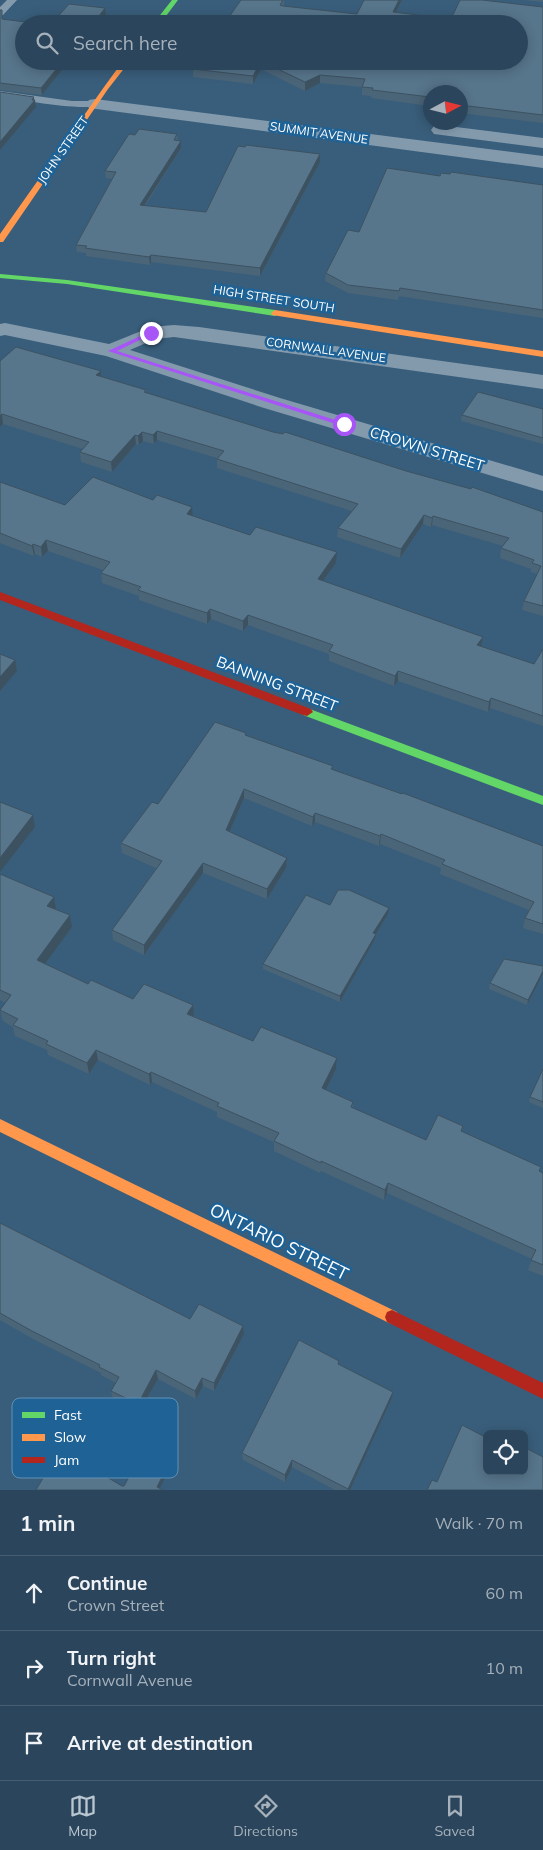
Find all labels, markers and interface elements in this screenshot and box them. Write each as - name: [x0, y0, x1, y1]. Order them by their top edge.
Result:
- search box: [15, 15, 528, 70]
- icon: search: [33, 29, 61, 57]
- text: Search here: [73, 31, 177, 55]
- north arrow: [423, 85, 468, 130]
- street label: JOHN STREET: [34, 113, 92, 186]
- street label: SUMMIT AVENUE: [269, 118, 369, 147]
- street label: HIGH STREET SOUTH: [212, 282, 336, 315]
- route end: [140, 322, 163, 345]
- street label: CORNWALL AVENUE: [265, 334, 387, 365]
- route start: [333, 413, 356, 436]
- street label: CROWN STREET: [368, 422, 487, 475]
- street label: BANNING STREET: [214, 652, 341, 715]
- street label: ONTARIO STREET: [206, 1198, 353, 1285]
- legend: [12, 1398, 178, 1478]
- text: Fast: [54, 1406, 82, 1424]
- text: Slow: [54, 1428, 86, 1446]
- map controls: [483, 1430, 528, 1475]
- button: locate: [483, 1430, 528, 1475]
- text: Jam: [54, 1451, 79, 1469]
- text: 1 min: [20, 1510, 75, 1536]
- text: Walk · 70 m: [435, 1513, 523, 1533]
- text: Continue: [67, 1571, 147, 1595]
- icon: ahead: [20, 1579, 48, 1607]
- text: 60 m: [486, 1583, 523, 1603]
- text: Crown Street: [67, 1595, 164, 1615]
- text: Turn right: [67, 1646, 156, 1670]
- icon: right: [20, 1654, 48, 1682]
- text: 10 m: [486, 1658, 523, 1678]
- text: Cornwall Avenue: [67, 1670, 193, 1690]
- icon: arrive: [20, 1729, 48, 1757]
- text: Arrive at destination: [67, 1731, 253, 1755]
- tab: Map: [68, 1792, 97, 1840]
- tab: Directions: [233, 1792, 298, 1840]
- tab: Saved: [434, 1792, 475, 1840]

